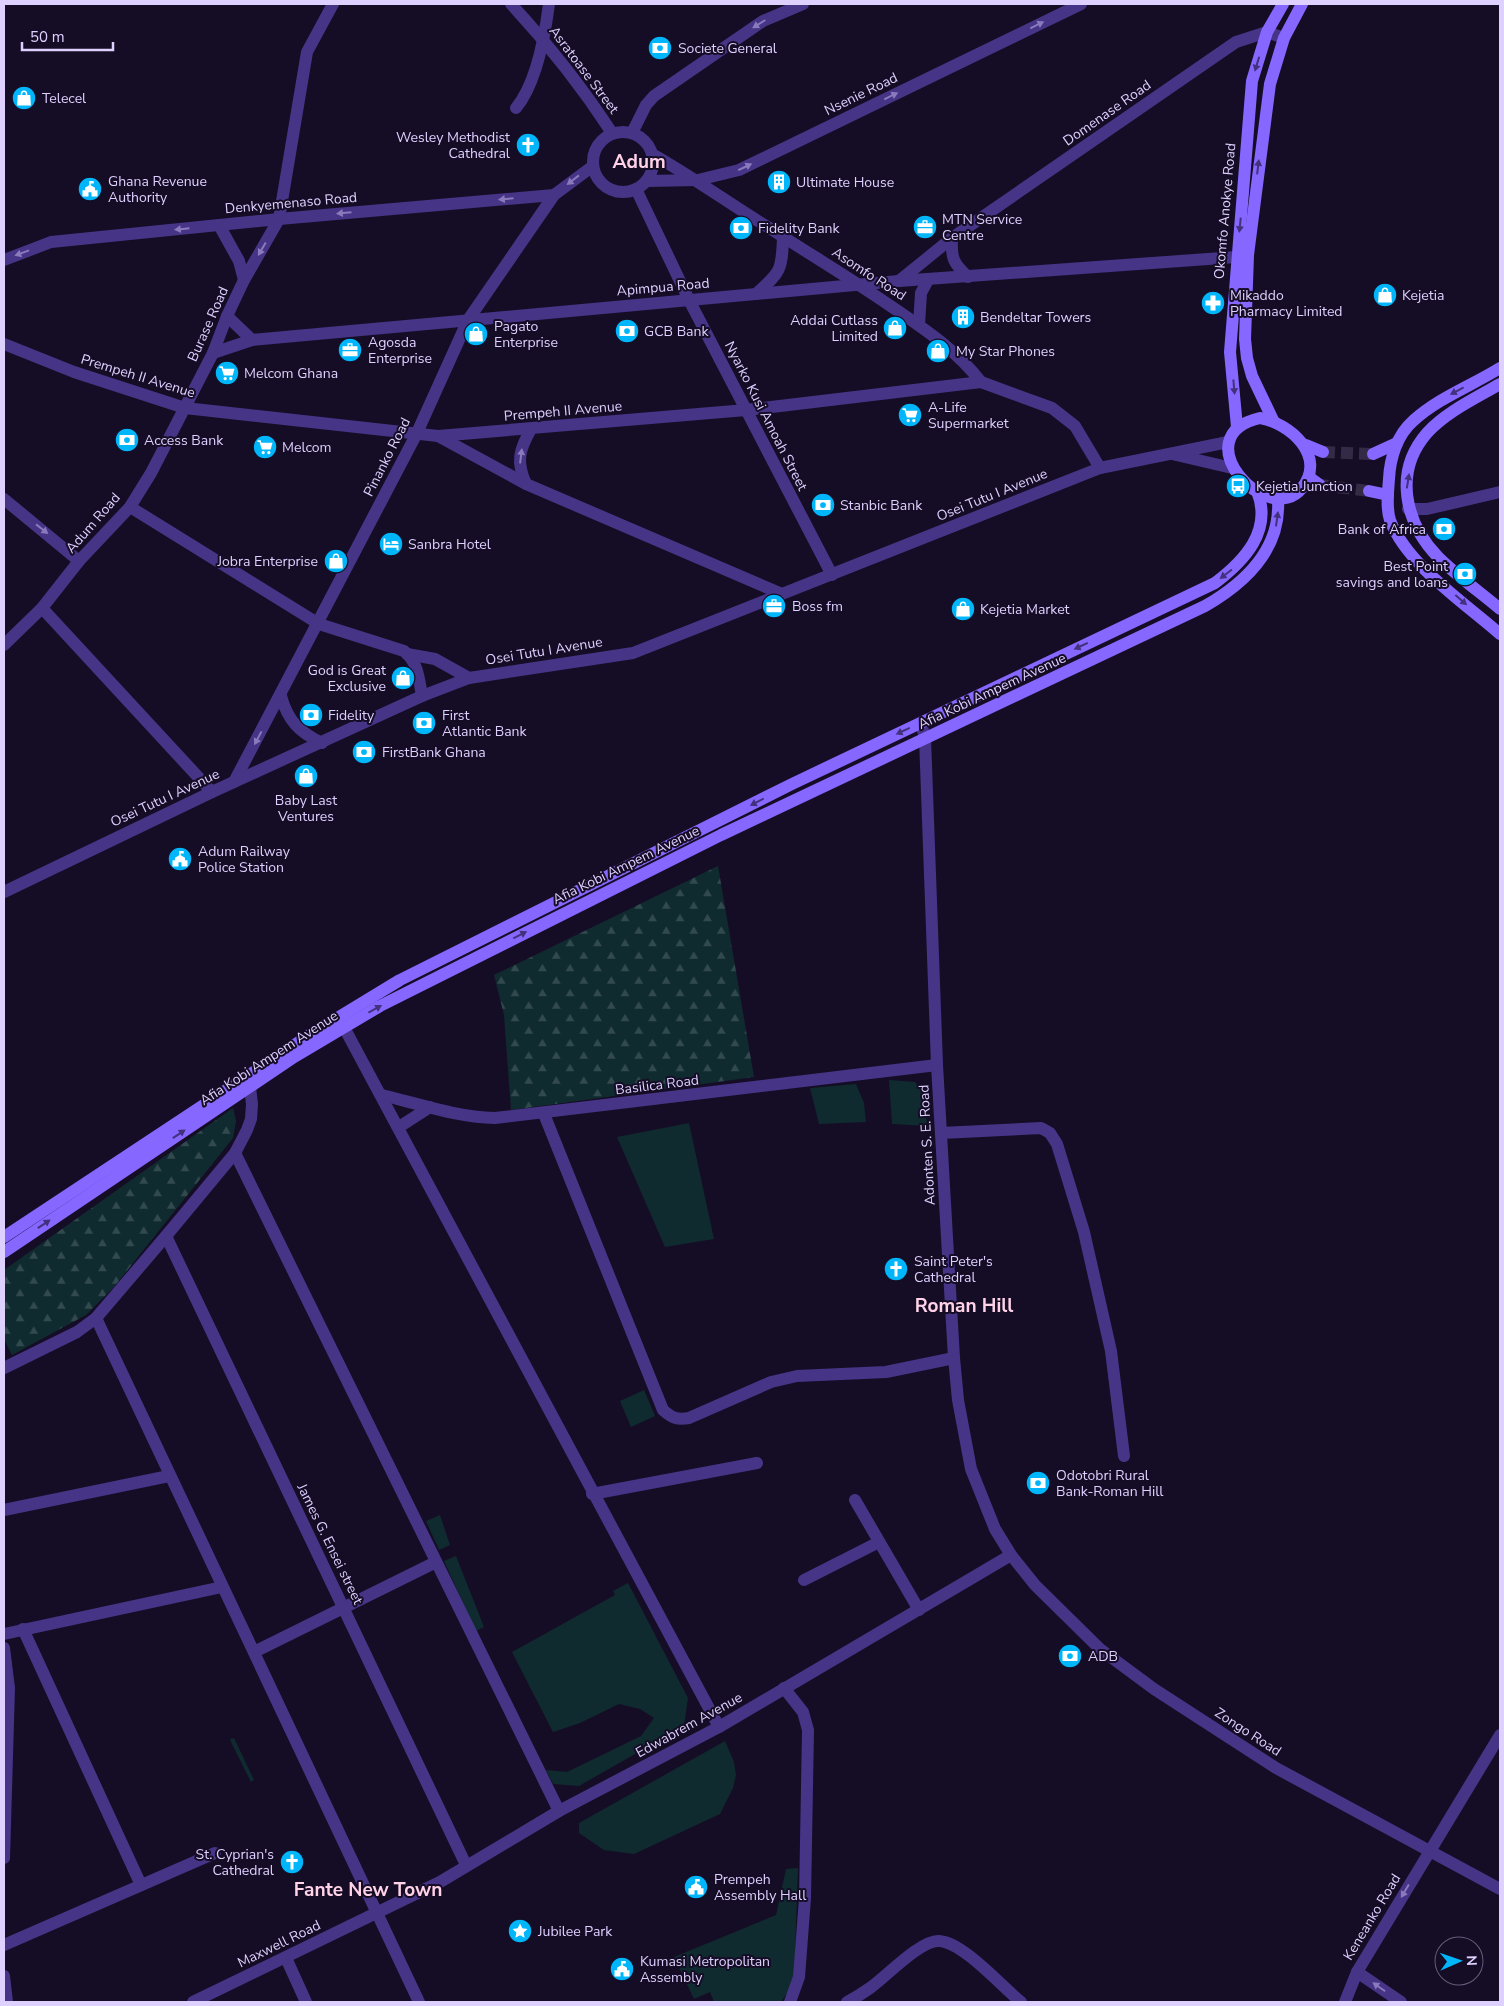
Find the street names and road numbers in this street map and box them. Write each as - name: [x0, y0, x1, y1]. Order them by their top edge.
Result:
- street label: Asratoase Street: [545, 22, 623, 118]
- street label: Nsenie Road: [821, 68, 901, 120]
- street label: Domenase Road: [1059, 76, 1155, 150]
- street label: Okomfo Anokye Road: [1210, 142, 1240, 280]
- street label: Denkyemenaso Road: [224, 188, 358, 218]
- street label: Asomfo Road: [828, 243, 910, 305]
- street label: Apimpua Road: [616, 273, 710, 301]
- street label: Burase Road: [183, 284, 233, 364]
- street label: Nyarko Kusi Amoah Street: [720, 338, 812, 494]
- street label: Prempeh II Avenue: [78, 350, 198, 402]
- street label: Prempeh II Avenue: [503, 396, 623, 426]
- street label: Pinanko Road: [359, 414, 415, 500]
- street label: Osei Tutu I Avenue: [934, 464, 1050, 526]
- street label: Adum Road: [61, 489, 125, 557]
- street label: Osei Tutu I Avenue: [484, 632, 604, 670]
- street label: Afia Kobi Ampem Avenue: [915, 648, 1069, 734]
- street label: Osei Tutu I Avenue: [107, 764, 223, 832]
- street label: Afia Kobi Ampem Avenue: [549, 821, 703, 909]
- street label: Afia Kobi Ampem Avenue: [196, 1006, 342, 1110]
- street label: Basilica Road: [614, 1070, 700, 1100]
- street label: Adonten S. E. Road: [914, 1084, 940, 1206]
- street label: James G. Ensei street: [292, 1480, 368, 1608]
- street label: Edwabrem Avenue: [632, 1688, 746, 1762]
- street label: Zongo Road: [1211, 1703, 1285, 1761]
- street label: Keneanko Road: [1339, 1870, 1405, 1964]
- street label: Maxwell Road: [234, 1916, 324, 1972]

